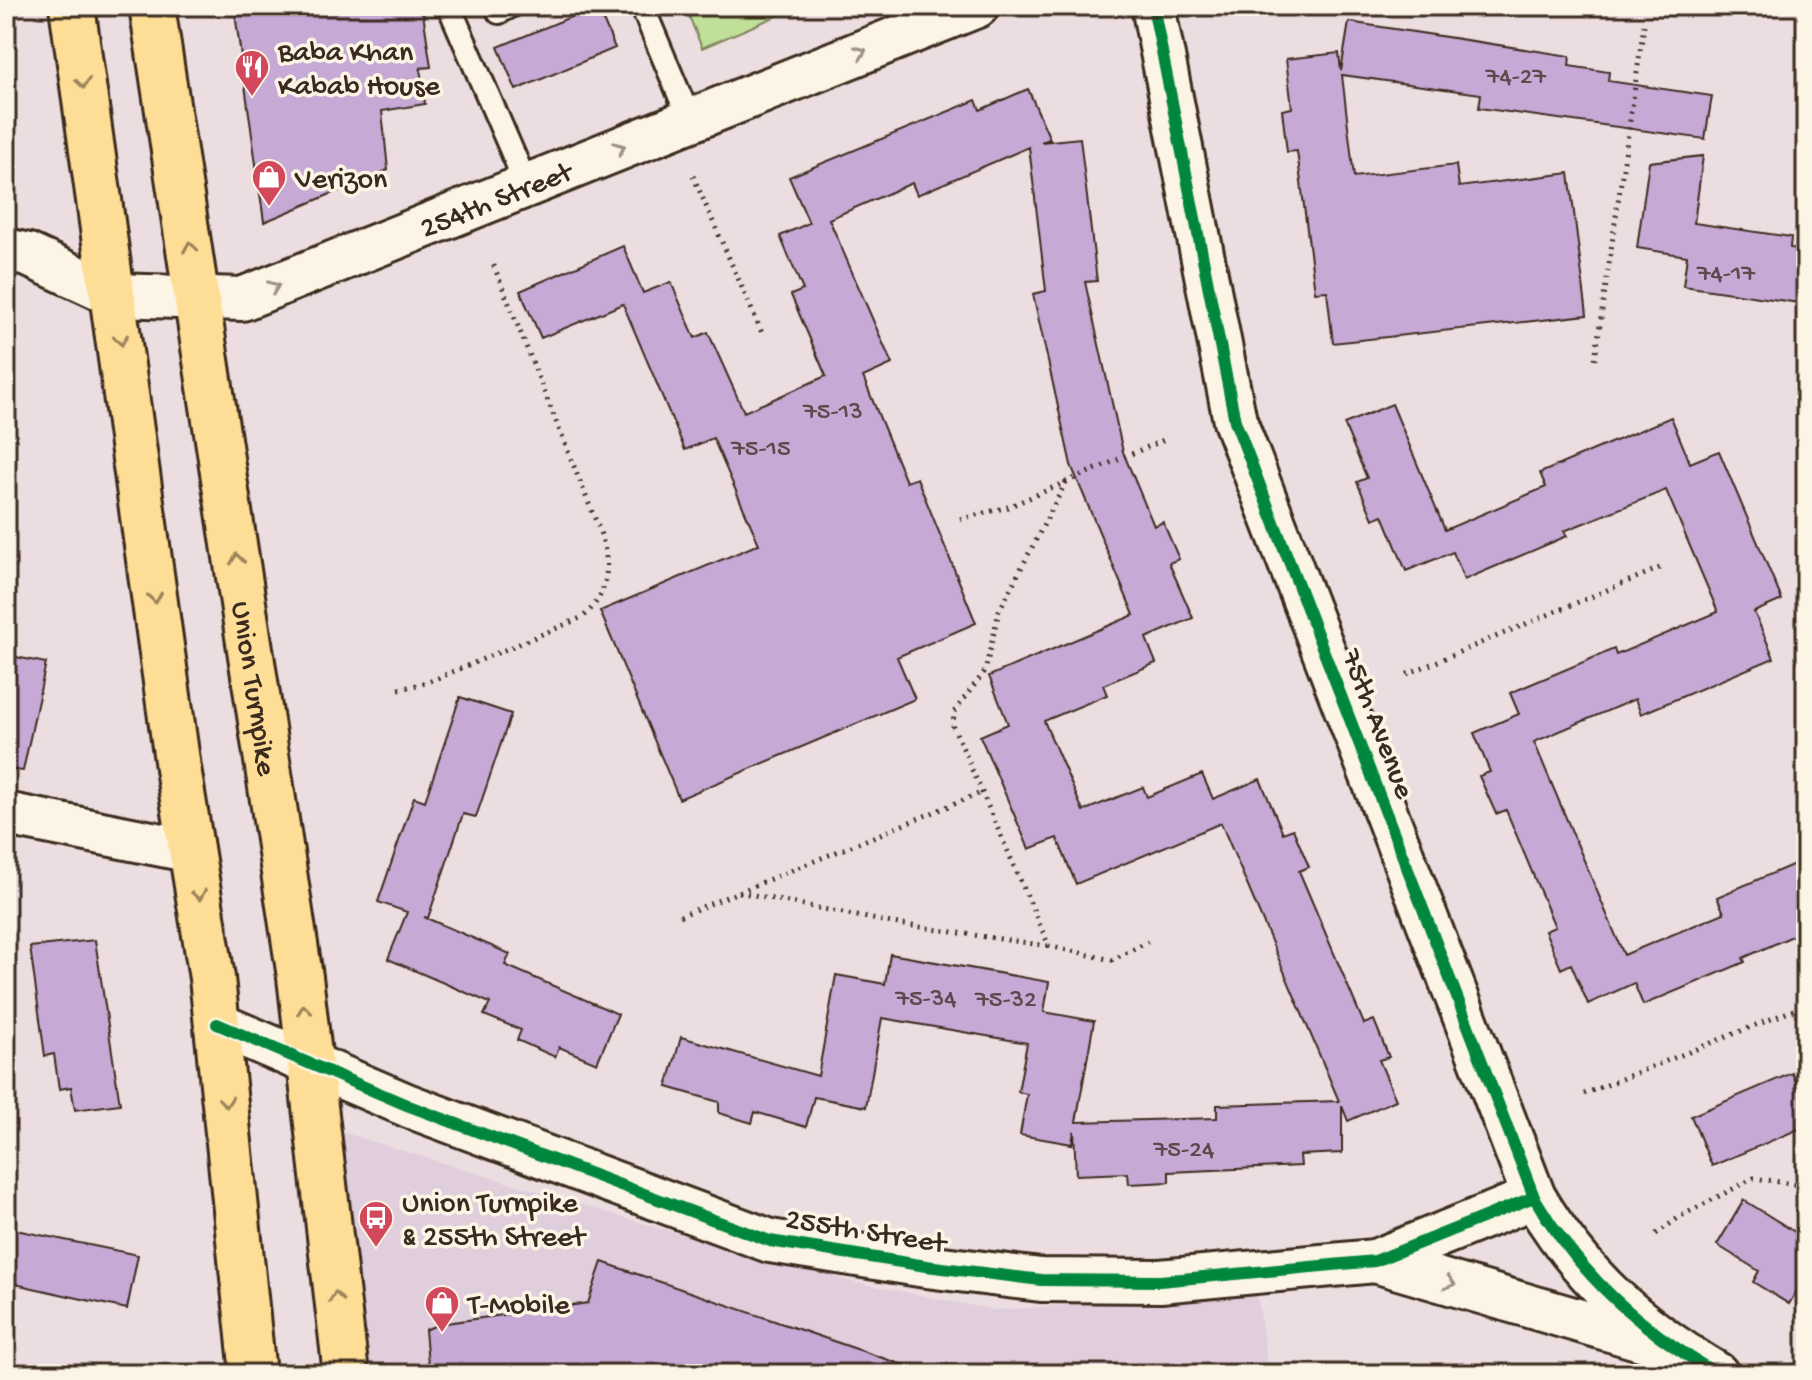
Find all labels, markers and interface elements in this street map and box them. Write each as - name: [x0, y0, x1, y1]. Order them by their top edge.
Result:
- place label: Baba Khan Kabab House: [277, 37, 440, 106]
- one-way arrow: [853, 45, 867, 62]
- restaurant icon: Baba Khan Kabab House: [233, 48, 271, 98]
- house number: 74-27: [1485, 63, 1548, 94]
- one-way arrow: [74, 76, 91, 90]
- one-way arrow: [612, 142, 626, 158]
- street label: 254th Street: [416, 155, 580, 248]
- shop icon: Verizon: [250, 158, 288, 208]
- place label: Verizon: [294, 164, 387, 199]
- one-way arrow: [183, 240, 200, 254]
- house number: 74-17: [1696, 260, 1756, 291]
- one-way arrow: [266, 280, 280, 296]
- one-way arrow: [112, 334, 129, 347]
- house number: 75-13: [802, 398, 863, 429]
- house number: 75-15: [730, 435, 791, 466]
- one-way arrow: [229, 553, 246, 566]
- one-way arrow: [147, 592, 164, 605]
- street label: Union Turnpike: [221, 599, 282, 779]
- street label: 75th Avenue: [1331, 644, 1420, 805]
- one-way arrow: [190, 888, 207, 902]
- house number: 75-34: [894, 985, 957, 1016]
- house number: 75-32: [974, 986, 1037, 1017]
- one-way arrow: [296, 1003, 313, 1017]
- one-way arrow: [217, 1096, 234, 1109]
- house number: 75-24: [1153, 1136, 1214, 1167]
- place label: Union Turnpike & 255th Street: [402, 1188, 587, 1257]
- bus stop icon: Union Turnpike & 255th Street: [357, 1199, 395, 1249]
- street label: 255th Street: [783, 1204, 951, 1264]
- one-way arrow: [1443, 1274, 1457, 1290]
- shop icon: T-Mobile: [423, 1284, 461, 1334]
- one-way arrow: [328, 1290, 345, 1303]
- place label: T-Mobile: [466, 1290, 570, 1325]

